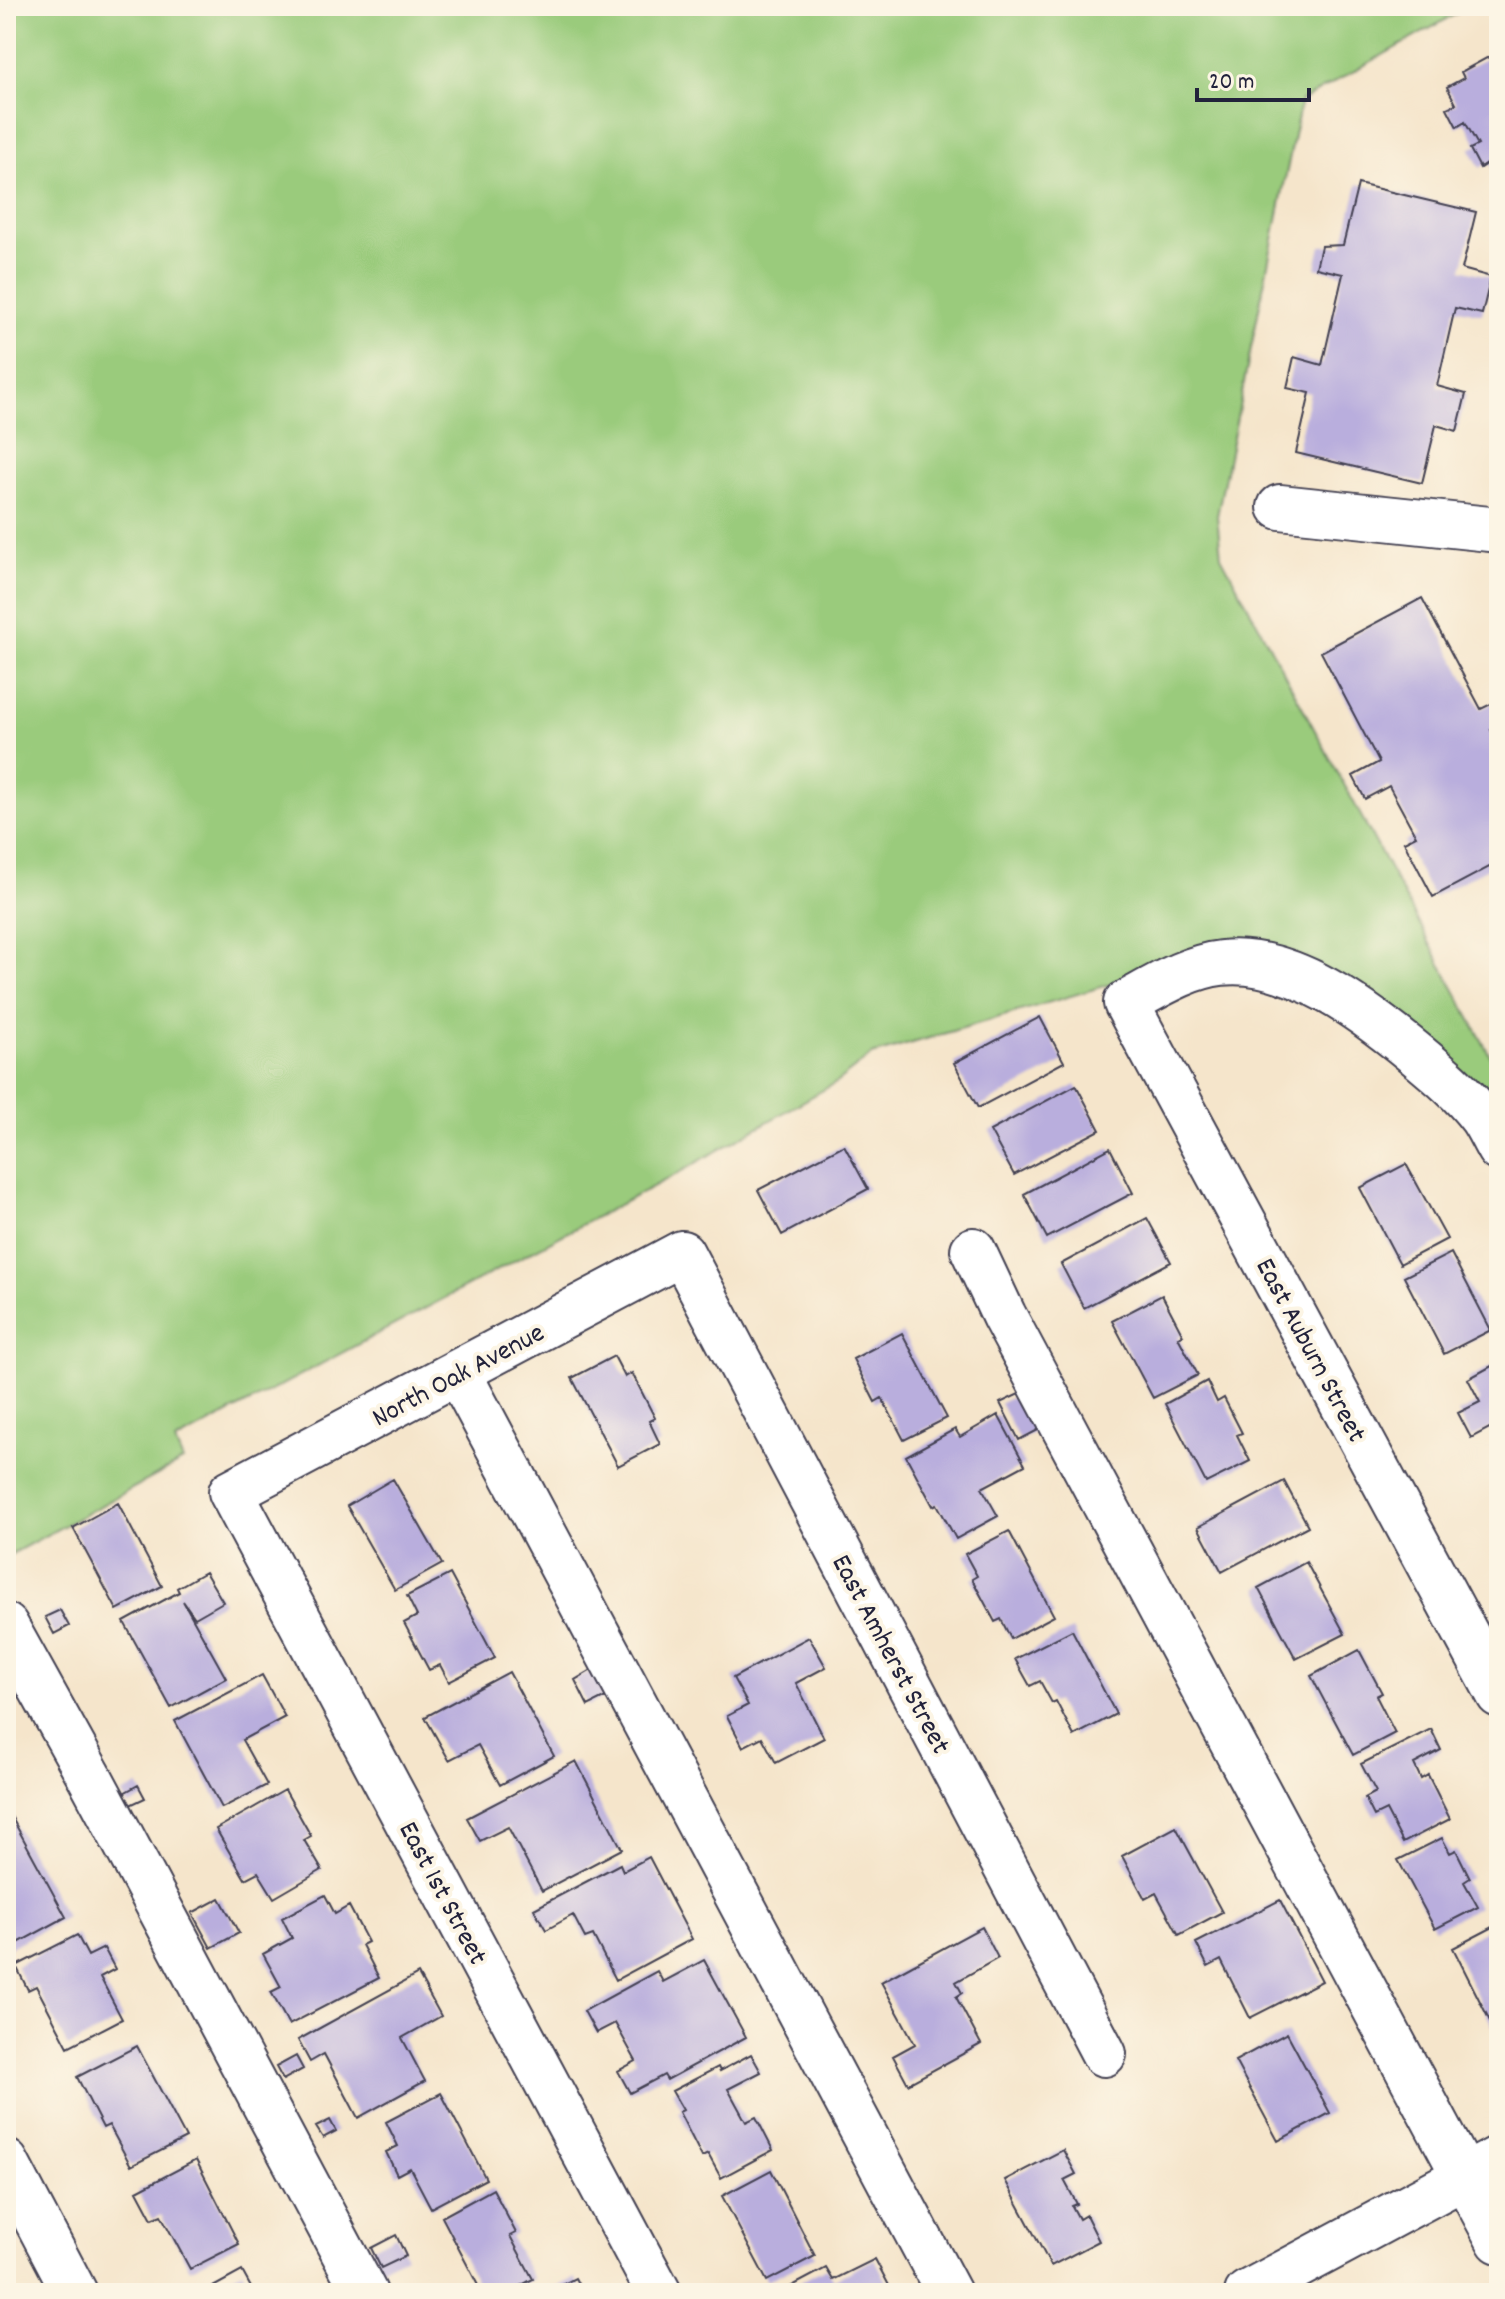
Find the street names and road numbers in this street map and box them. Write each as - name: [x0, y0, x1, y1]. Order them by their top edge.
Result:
- street label: East Auburn Street: [1243, 1252, 1374, 1451]
- street label: North Oak Avenue: [366, 1315, 553, 1440]
- street label: East Amherst Street: [819, 1548, 958, 1762]
- street label: East 1st Street: [386, 1816, 495, 1973]

